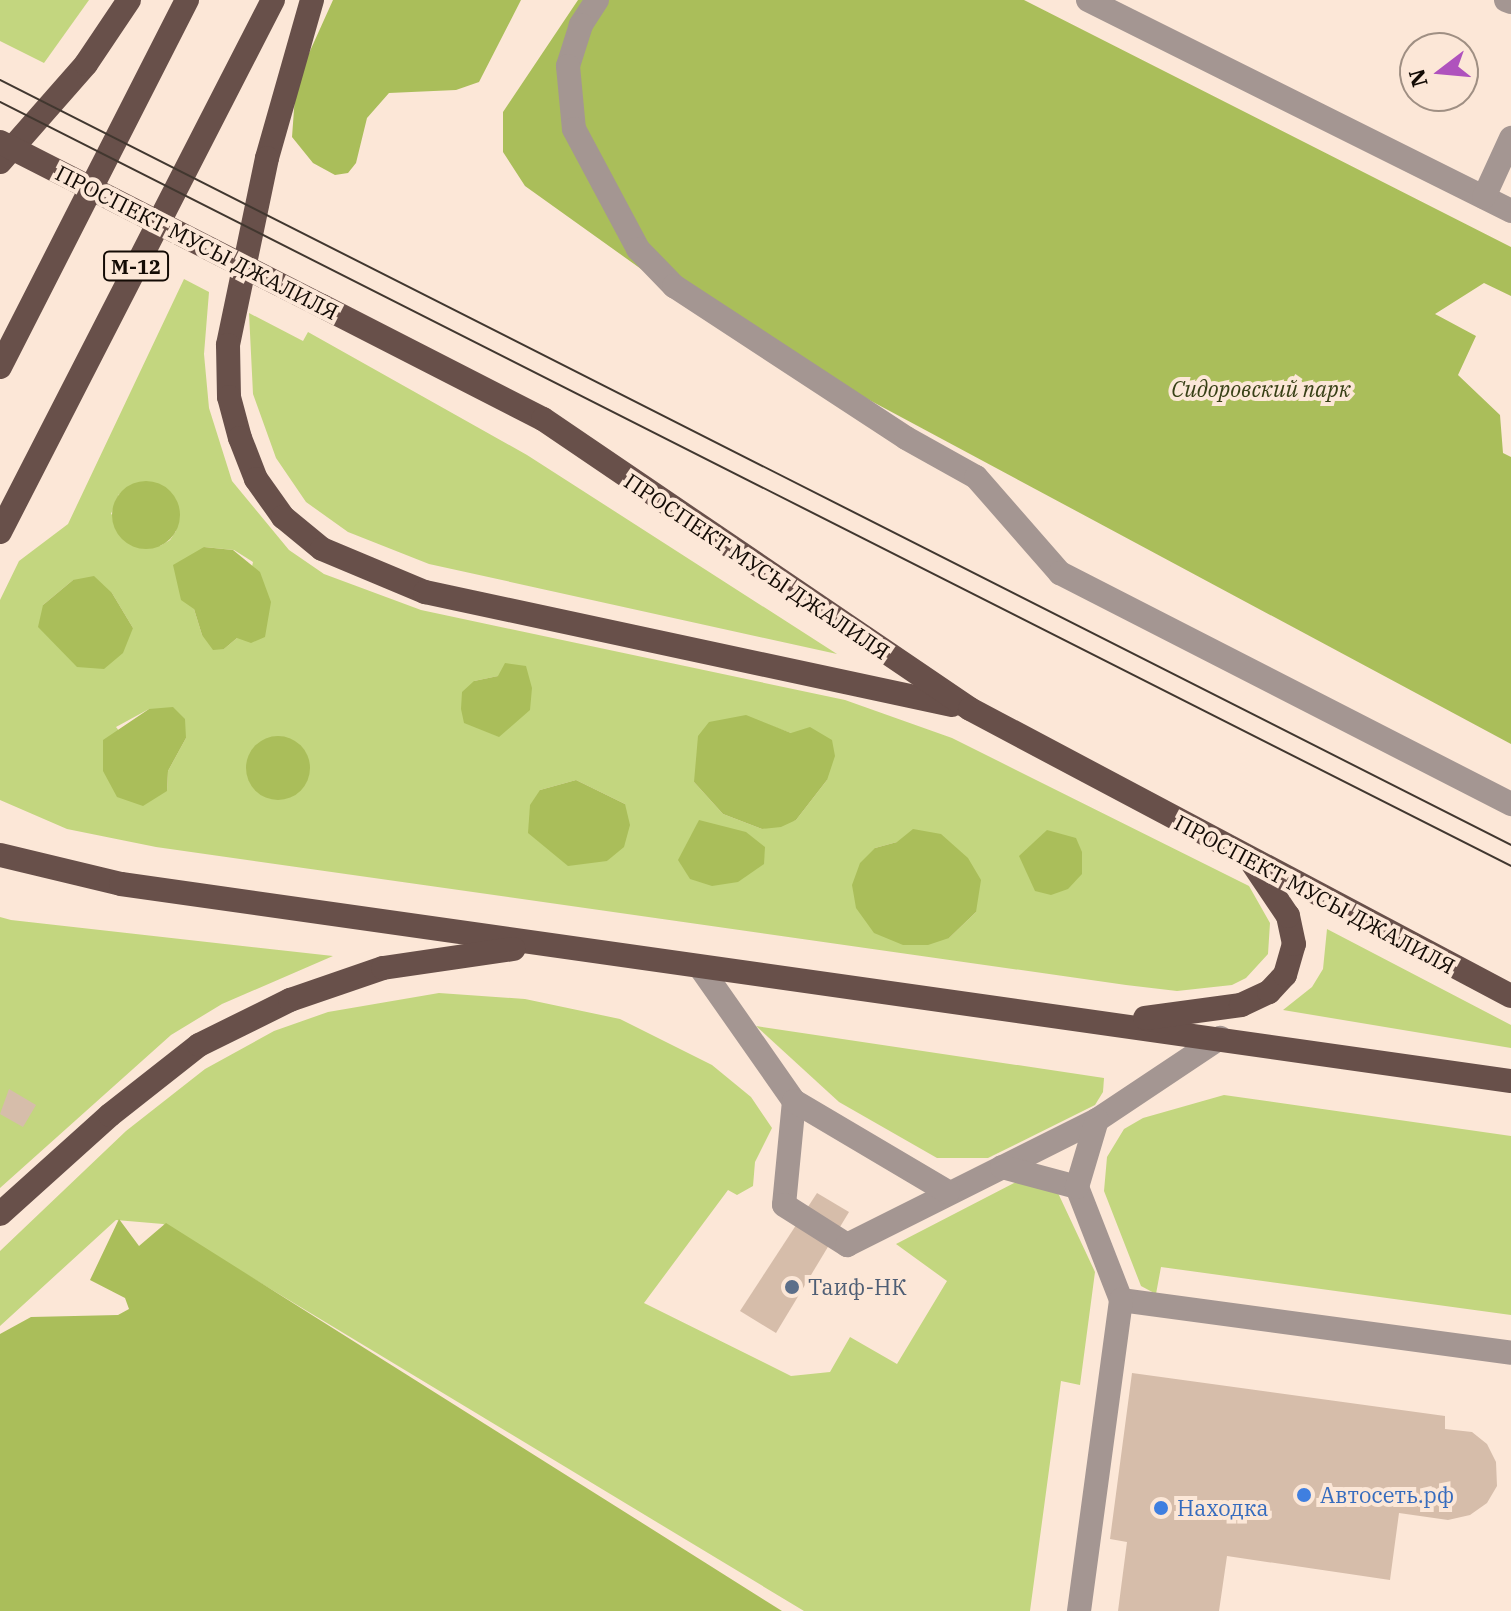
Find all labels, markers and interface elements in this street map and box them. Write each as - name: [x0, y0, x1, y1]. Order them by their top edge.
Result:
- north arrow: [1399, 32, 1479, 112]
- text: N: [1401, 66, 1434, 91]
- street label: ПРОСПЕКТ МУСЫ ДЖАЛИЛЯ: [51, 159, 343, 325]
- road number: М-12: [102, 250, 170, 282]
- park label: Сидоровский парк: [1171, 376, 1351, 402]
- street label: ПРОСПЕКТ МУСЫ ДЖАЛИЛЯ: [620, 467, 894, 665]
- street label: ПРОСПЕКТ МУСЫ ДЖАЛИЛЯ: [1170, 809, 1460, 979]
- place label: Таиф-НК: [808, 1274, 907, 1300]
- marker: Таиф-НК: [783, 1278, 801, 1296]
- place label: Автосеть.рф: [1320, 1482, 1454, 1508]
- marker: Автосеть.рф: [1295, 1486, 1313, 1504]
- place label: Находка: [1177, 1495, 1268, 1521]
- marker: Находка: [1152, 1499, 1170, 1517]

